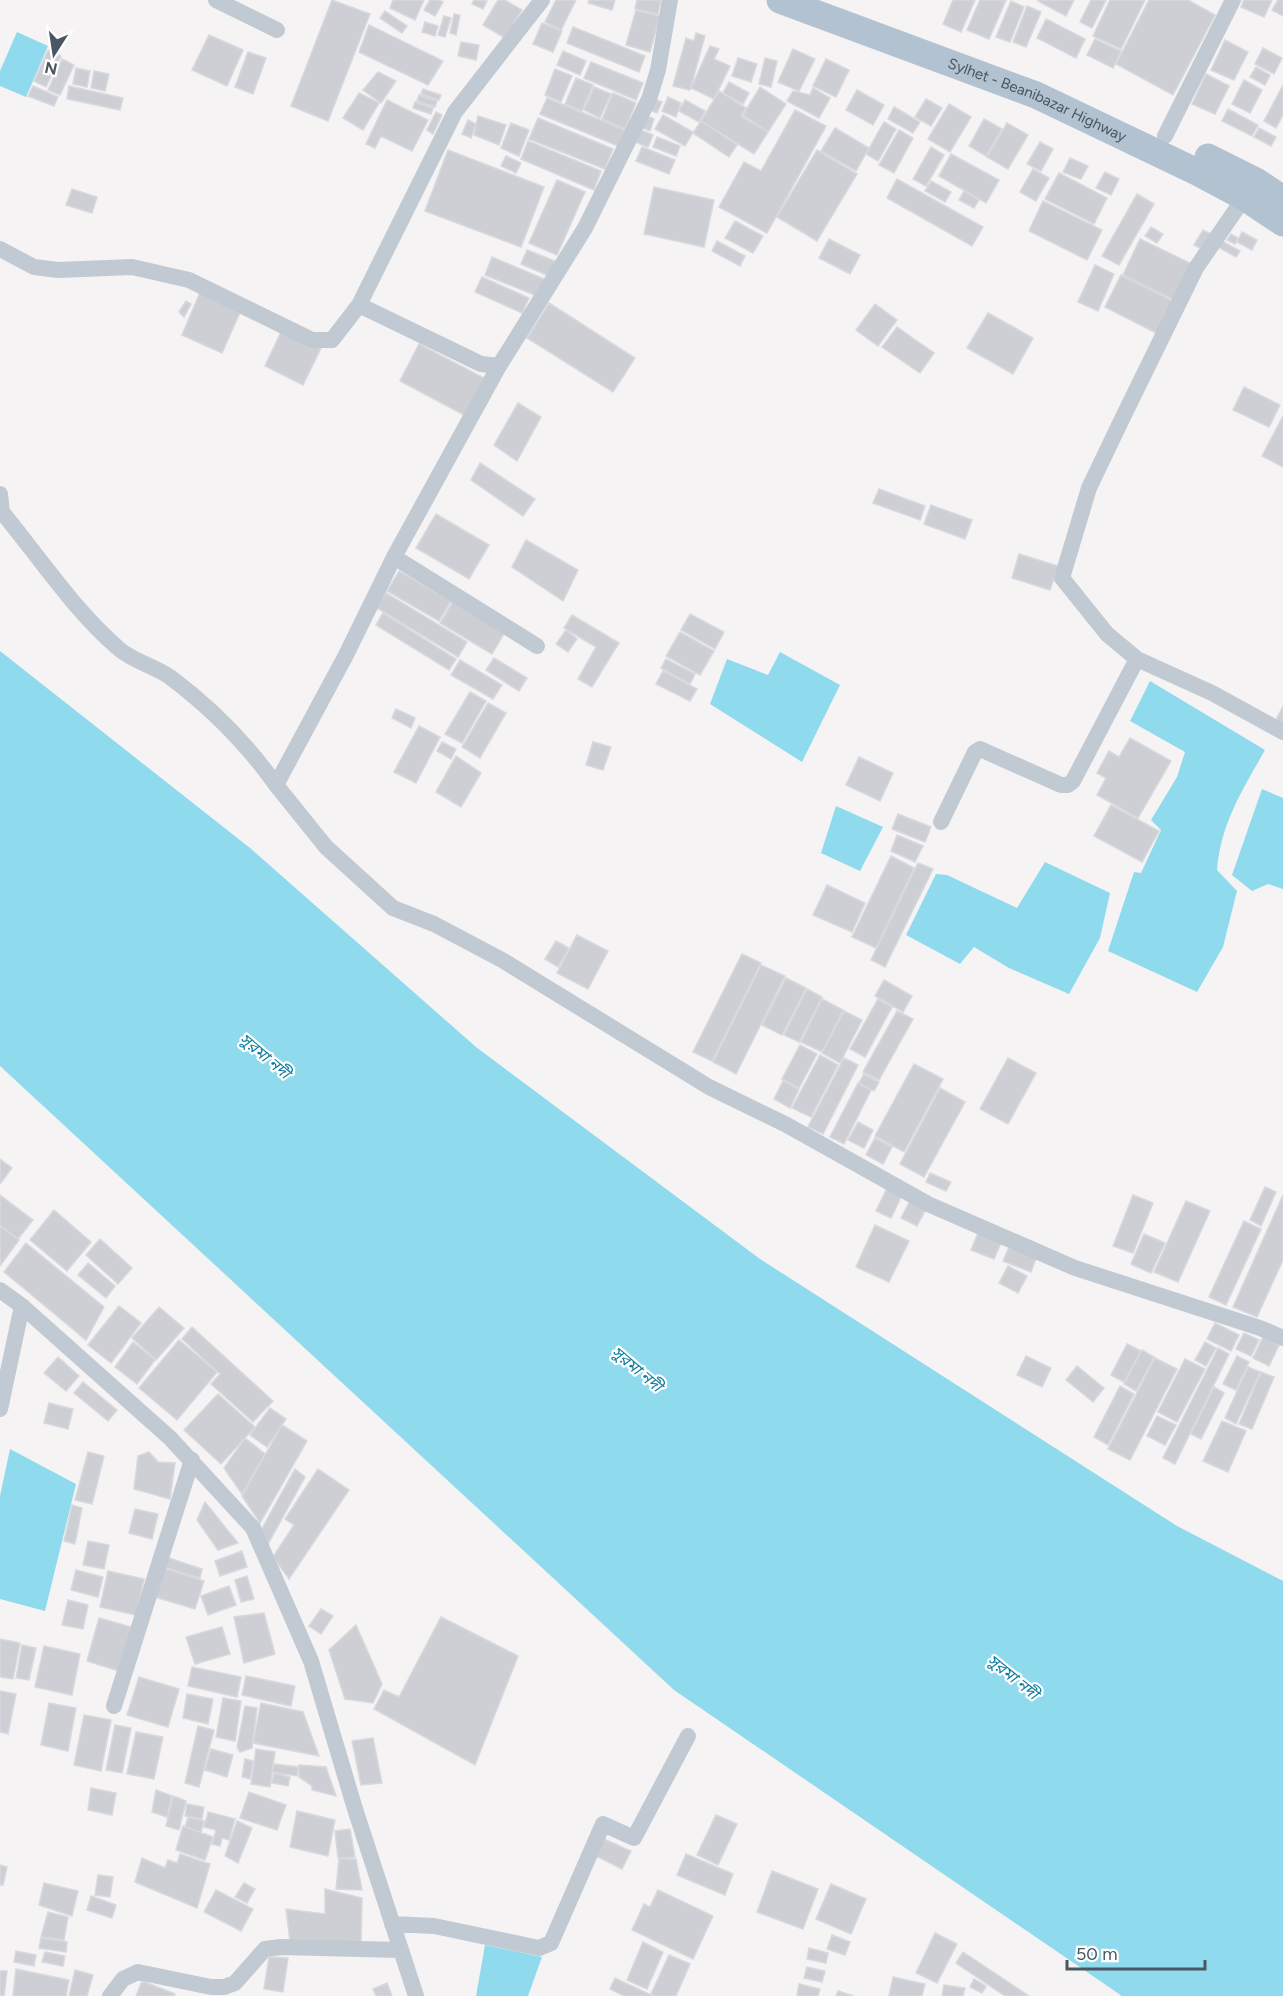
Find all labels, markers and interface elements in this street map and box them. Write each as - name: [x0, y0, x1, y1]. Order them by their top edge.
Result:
- north arrow: [24, 24, 84, 84]
- street label: Sylhet - Beanibazar Highway: [945, 54, 1129, 146]
- text: N: [43, 58, 59, 79]
- water label: সুরমা নদী: [236, 1029, 296, 1084]
- water label: সুরমা নদী: [608, 1342, 668, 1397]
- water label: সুরমা নদী: [984, 1651, 1045, 1705]
- scale bar: [1067, 1933, 1205, 1971]
- text: 50 m: [1076, 1943, 1118, 1965]

